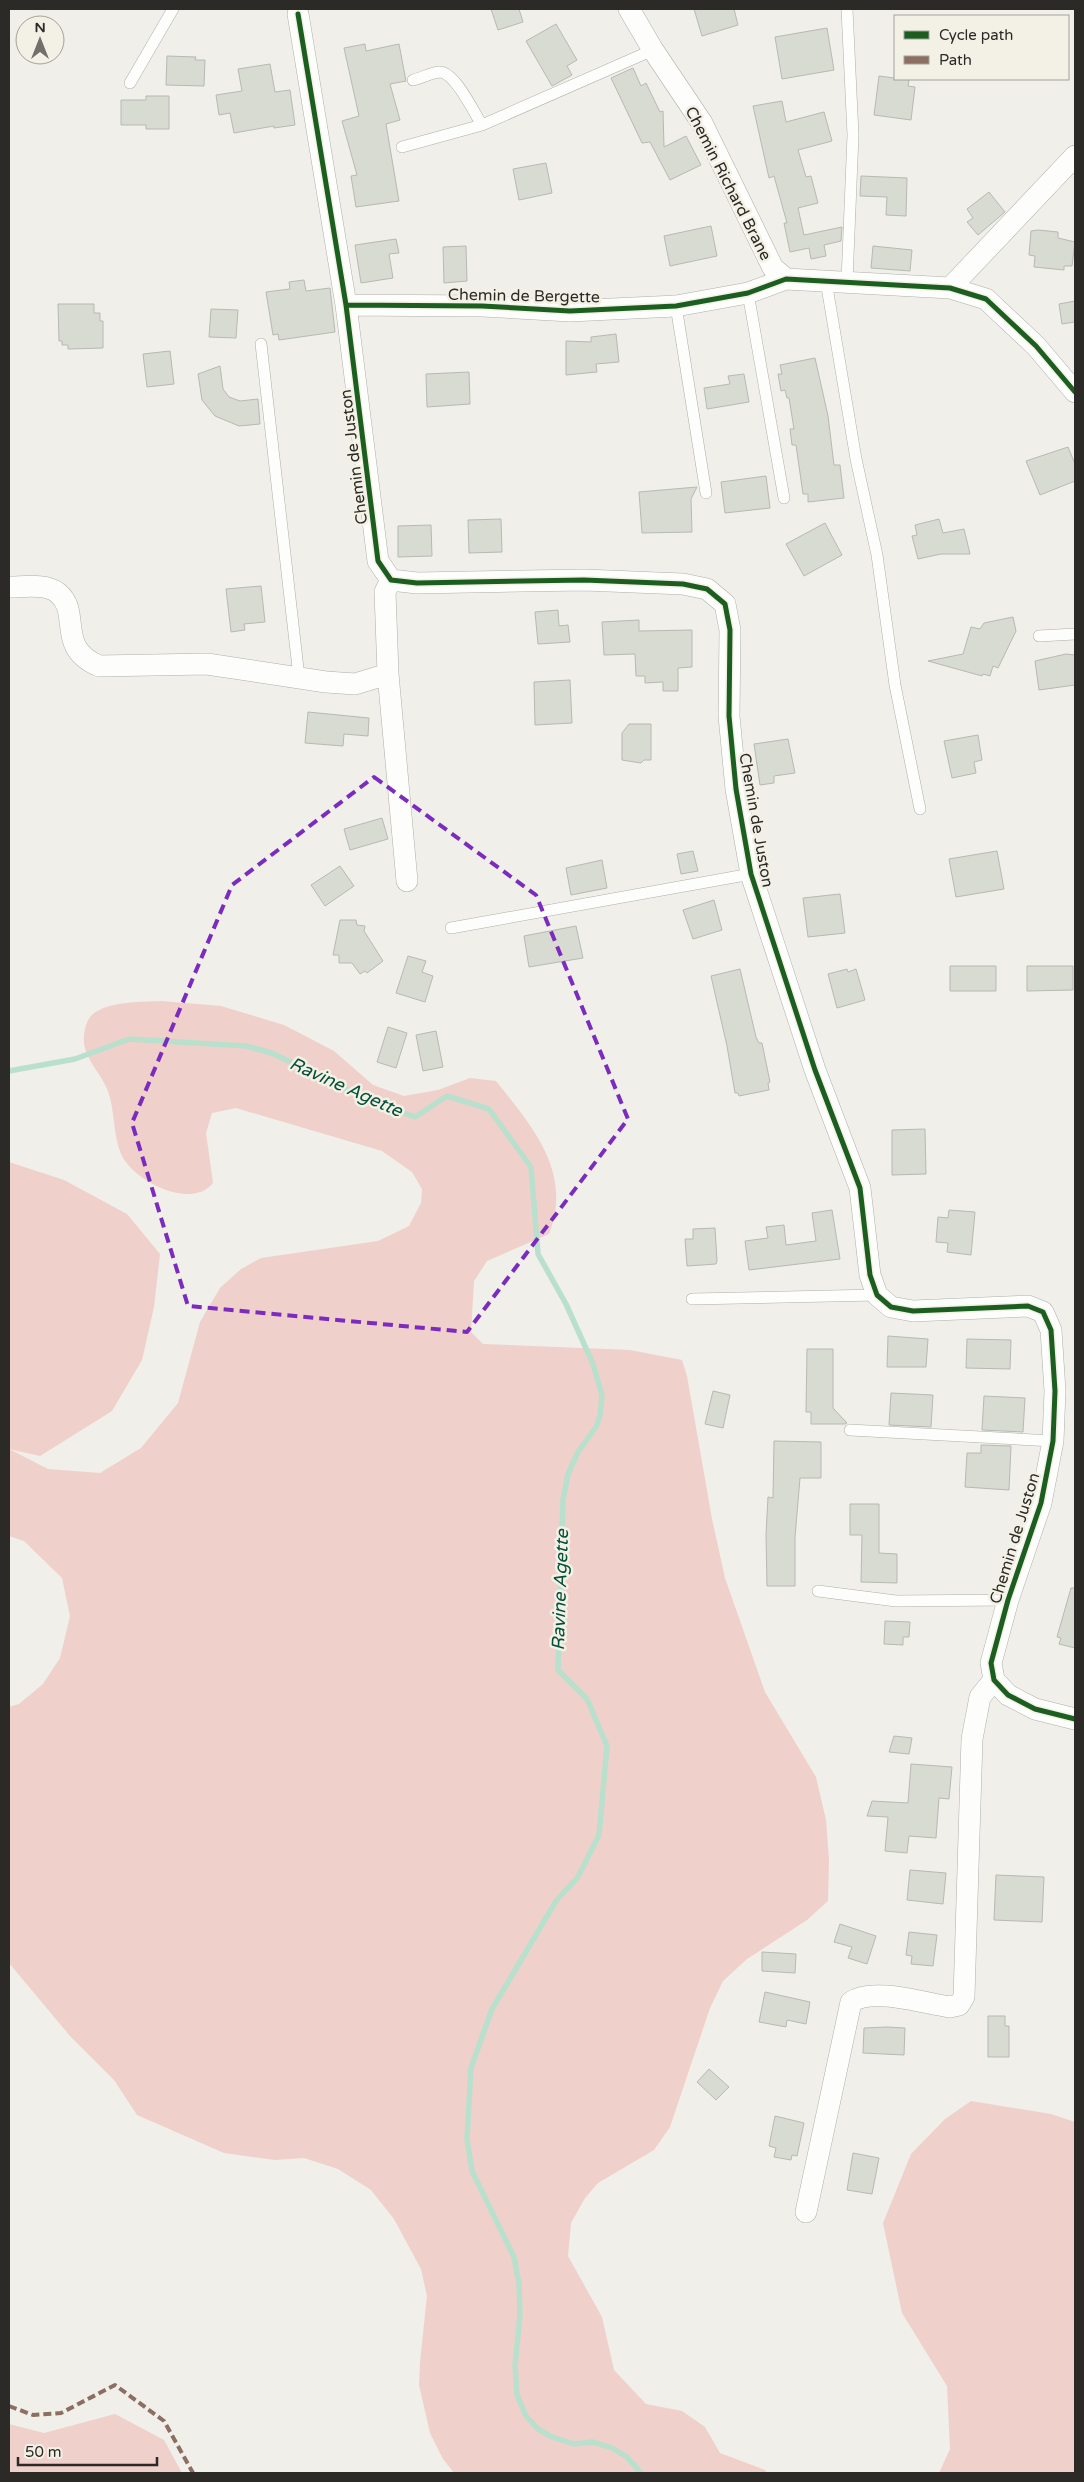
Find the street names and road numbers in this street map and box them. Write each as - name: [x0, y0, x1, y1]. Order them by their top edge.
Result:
- street label: Chemin Richard Brane: [681, 103, 776, 264]
- street label: Chemin de Bergette: [448, 285, 600, 307]
- street label: Chemin de Juston: [336, 388, 372, 526]
- street label: Chemin de Juston: [734, 751, 778, 889]
- street label: Chemin de Juston: [985, 1470, 1044, 1606]

